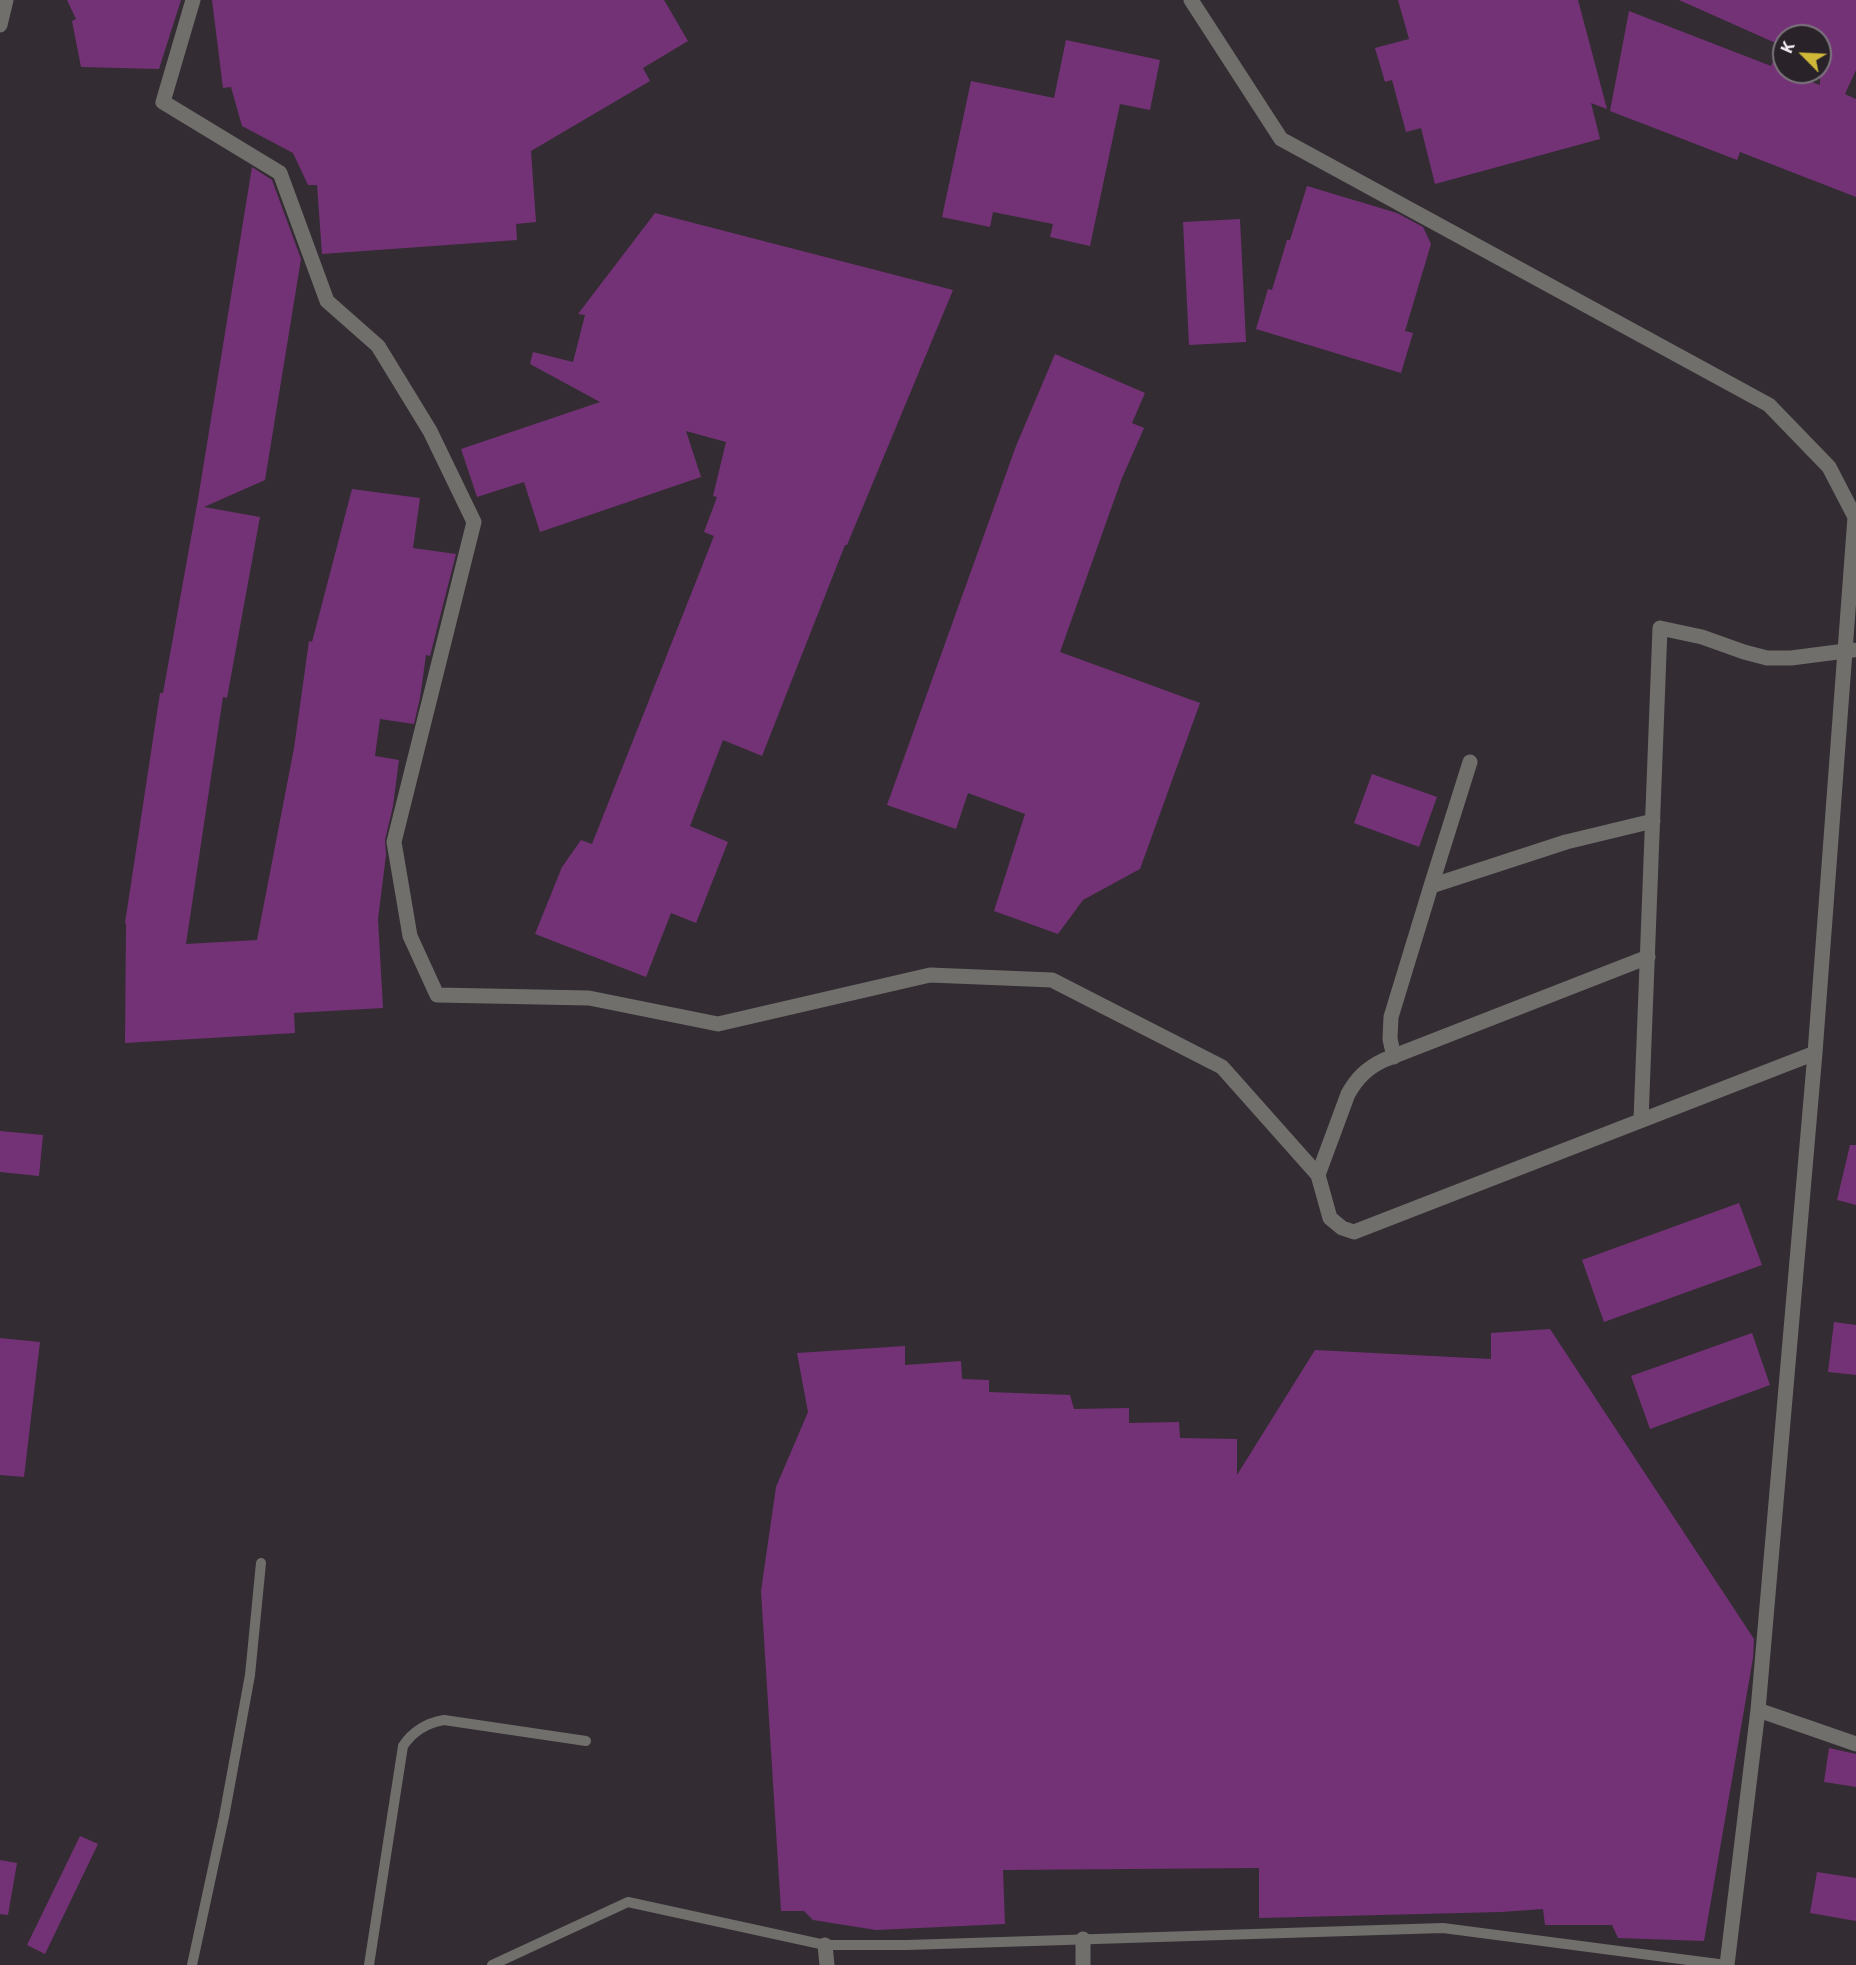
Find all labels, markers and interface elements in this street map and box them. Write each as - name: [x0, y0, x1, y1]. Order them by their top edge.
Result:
- north arrow: [1772, 24, 1832, 84]
- text: K: [1775, 38, 1800, 57]

